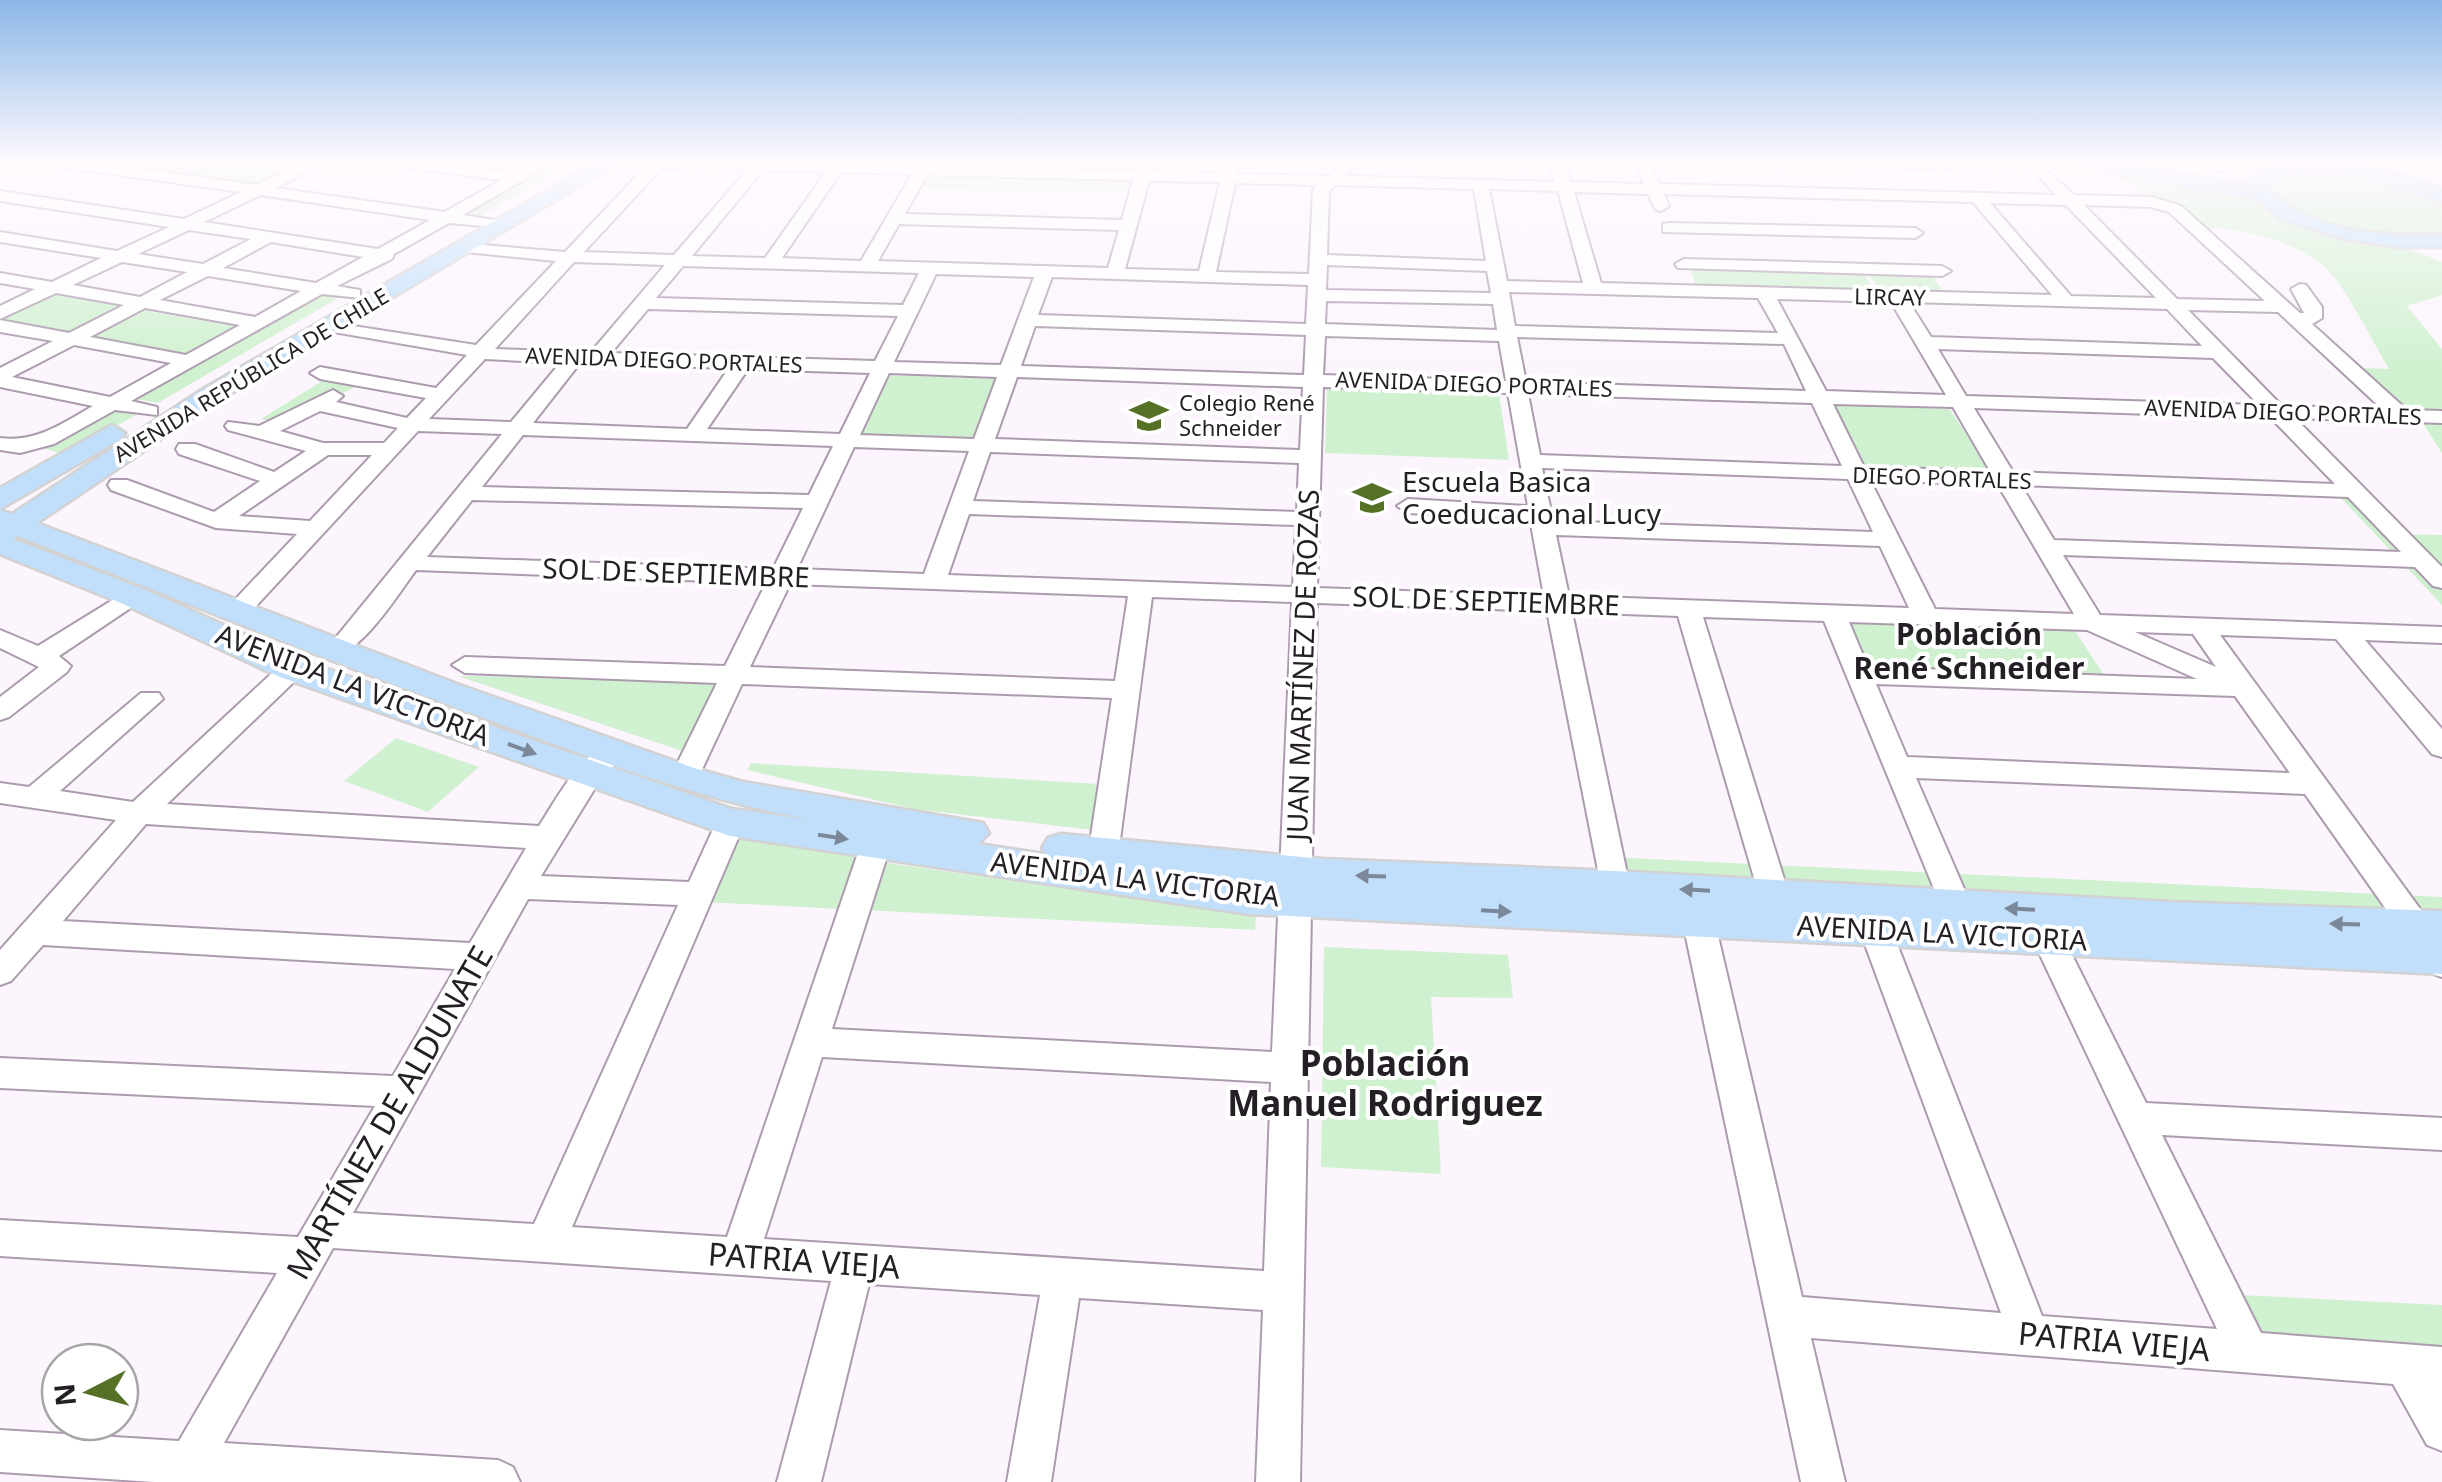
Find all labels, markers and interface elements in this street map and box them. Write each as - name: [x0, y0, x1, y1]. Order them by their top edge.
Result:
- street label: AVENIDA REPÚBLICA DE CHILE: [107, 280, 394, 468]
- street label: LIRCAY: [1854, 280, 1927, 312]
- street label: AVENIDA DIEGO PORTALES: [525, 339, 803, 379]
- street label: AVENIDA DIEGO PORTALES: [1335, 363, 1613, 403]
- place label: Colegio René Schneider: [1179, 387, 1315, 442]
- street label: AVENIDA DIEGO PORTALES: [2144, 391, 2422, 431]
- school or university icon: Colegio René Schneider: [1128, 395, 1170, 437]
- street label: DIEGO PORTALES: [1852, 459, 2032, 495]
- place label: Escuela Basica Coeducacional Lucy: [1402, 462, 1662, 532]
- school or university icon: Escuela Basica Coeducacional Lucy: [1351, 477, 1393, 519]
- street label: JUAN MARTÍNEZ DE ROZAS: [1277, 489, 1327, 844]
- street label: SOL DE SEPTIEMBRE: [542, 548, 810, 596]
- street label: SOL DE SEPTIEMBRE: [1352, 576, 1620, 624]
- district label: Población René Schneider: [1854, 613, 2085, 688]
- street label: AVENIDA LA VICTORIA: [211, 614, 496, 754]
- one-way arrow: [508, 742, 538, 757]
- one-way arrow: [818, 830, 850, 846]
- street label: AVENIDA LA VICTORIA: [989, 841, 1282, 915]
- one-way arrow: [1354, 867, 1386, 883]
- one-way arrow: [1679, 882, 1711, 898]
- one-way arrow: [2003, 901, 2035, 917]
- one-way arrow: [1481, 903, 1513, 919]
- street label: AVENIDA LA VICTORIA: [1796, 905, 2088, 959]
- one-way arrow: [2328, 915, 2360, 931]
- street label: MARTÍNEZ DE ALDUNATE: [276, 938, 502, 1287]
- district label: Población Manuel Rodriguez: [1227, 1039, 1543, 1126]
- street label: PATRIA VIEJA: [707, 1231, 902, 1288]
- street label: PATRIA VIEJA: [2017, 1311, 2212, 1370]
- north arrow: [40, 1342, 140, 1442]
- text: N: [44, 1381, 84, 1408]

